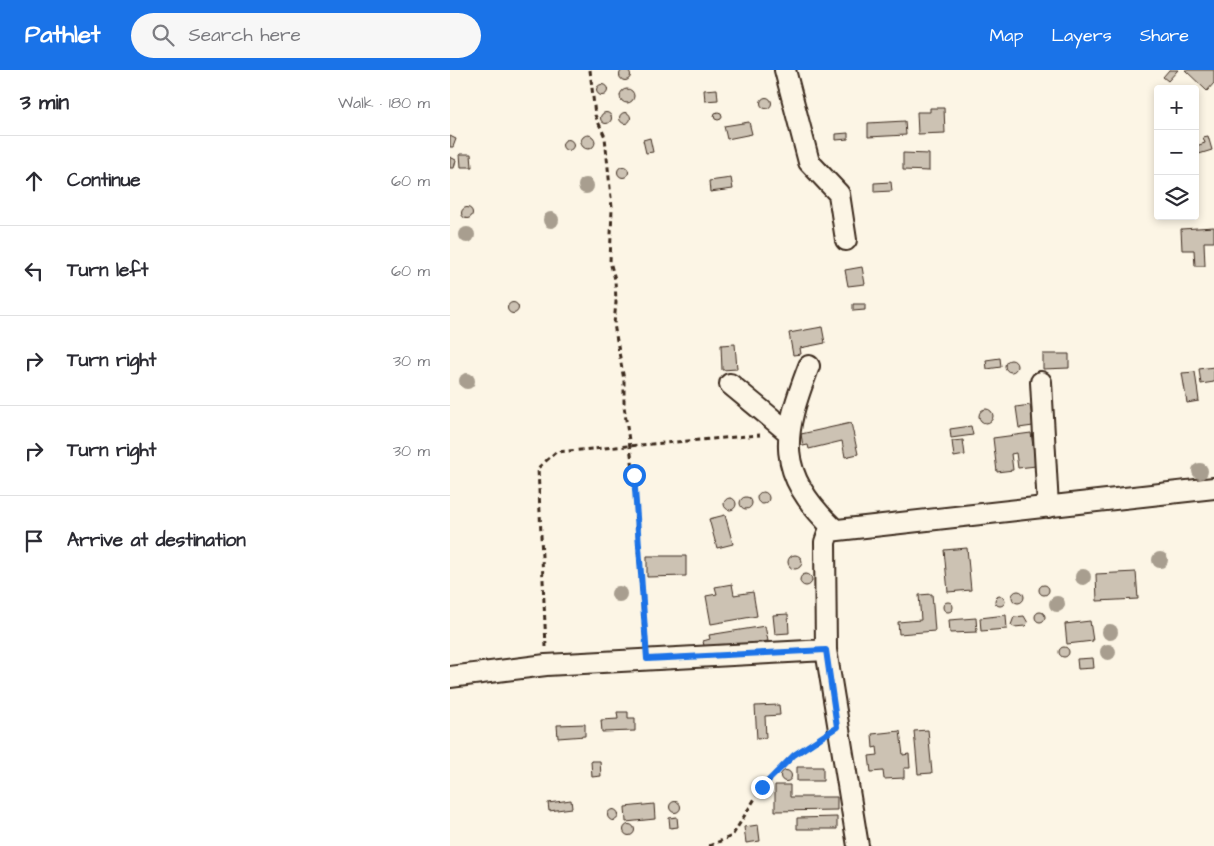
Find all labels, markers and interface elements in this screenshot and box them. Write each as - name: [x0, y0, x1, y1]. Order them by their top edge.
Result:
- search box: [131, 13, 481, 58]
- text: Pathlet: [25, 18, 101, 52]
- icon: search: [149, 21, 177, 49]
- text: Search here: [189, 22, 301, 49]
- text: Map: [989, 23, 1023, 48]
- text: Layers: [1051, 23, 1112, 48]
- text: Share: [1140, 23, 1189, 48]
- map controls: [1154, 85, 1199, 220]
- button: +: [1154, 85, 1199, 130]
- text: 3 min: [20, 88, 69, 117]
- text: Walk · 180 m: [338, 92, 430, 114]
- button: −: [1154, 130, 1199, 175]
- icon: ahead: [20, 167, 48, 195]
- text: Continue: [67, 167, 141, 194]
- text: 60 m: [391, 170, 430, 192]
- button: layers: [1154, 175, 1199, 220]
- icon: left: [20, 257, 48, 285]
- text: Turn left: [67, 257, 148, 284]
- text: 60 m: [391, 260, 430, 282]
- icon: right: [20, 347, 48, 375]
- text: Turn right: [67, 347, 156, 374]
- text: 30 m: [393, 350, 430, 372]
- icon: right: [20, 437, 48, 465]
- text: Turn right: [67, 437, 156, 464]
- text: 30 m: [393, 440, 430, 462]
- route start: [623, 464, 646, 487]
- icon: arrive: [20, 527, 48, 555]
- text: Arrive at destination: [67, 527, 246, 554]
- route end: [751, 776, 774, 799]

